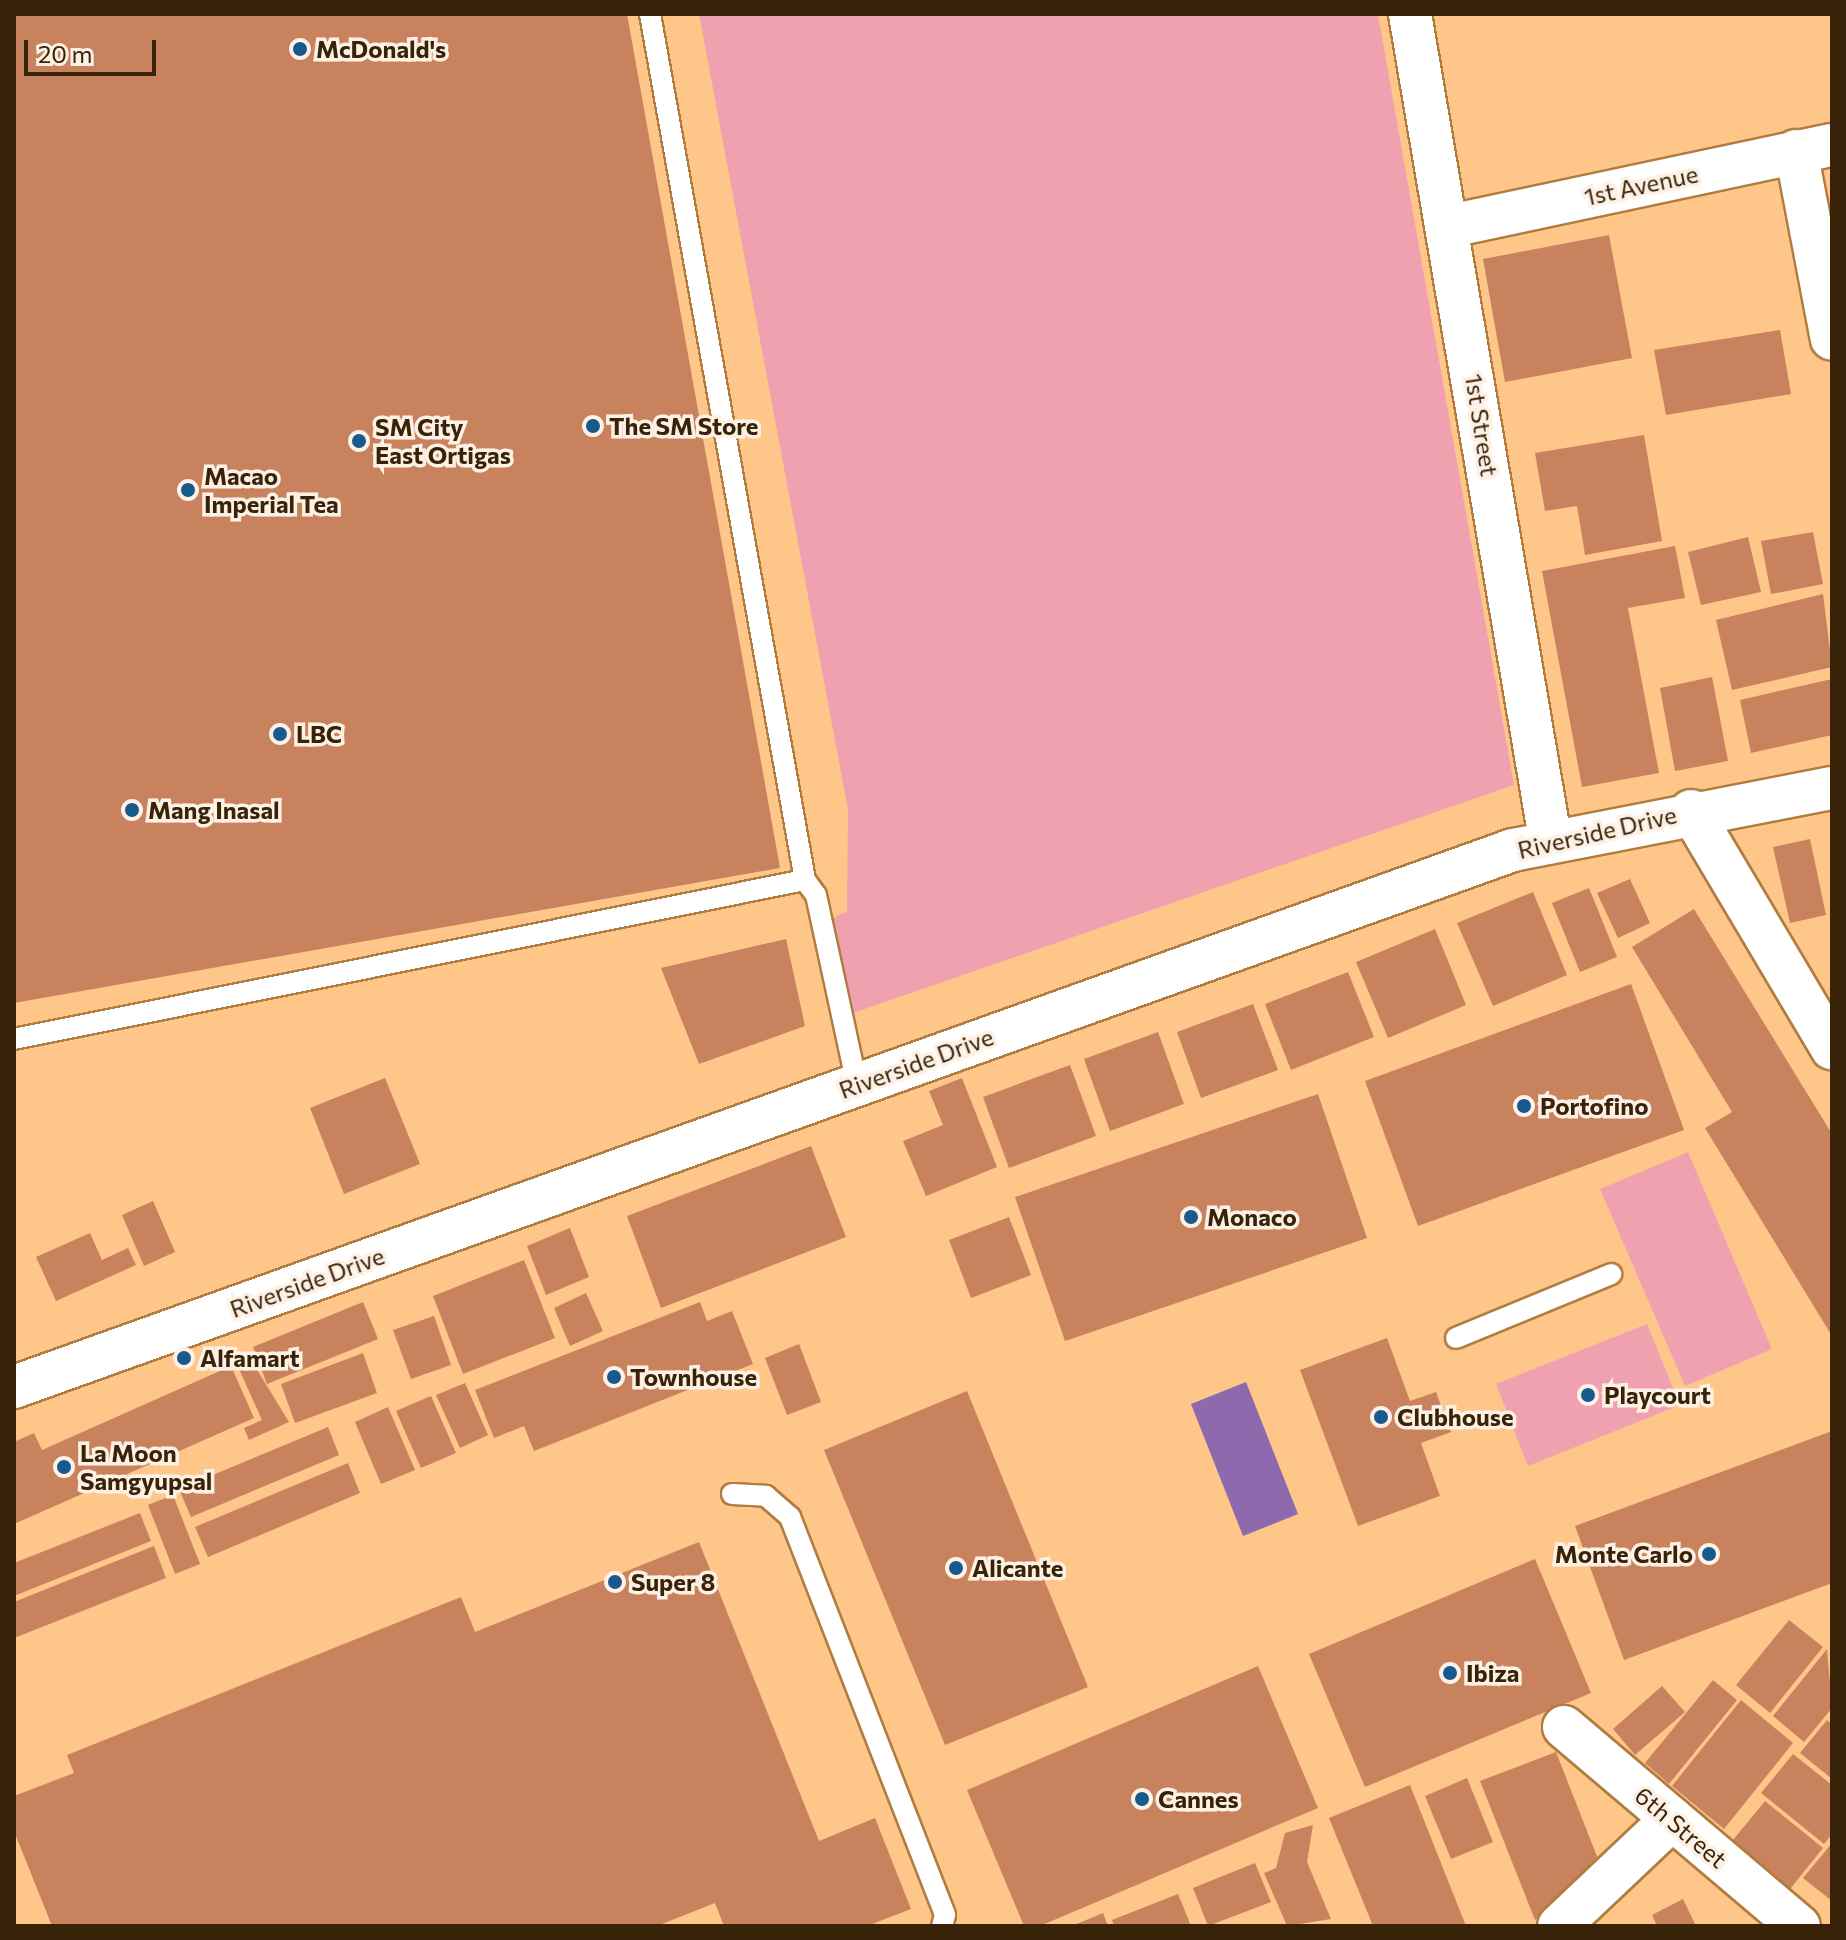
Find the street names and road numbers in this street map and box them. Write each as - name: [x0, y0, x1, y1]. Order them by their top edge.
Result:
- street label: 1st Avenue: [1581, 159, 1701, 211]
- street label: 1st Street: [1460, 372, 1504, 478]
- street label: Riverside Drive: [1515, 800, 1679, 864]
- street label: Riverside Drive: [835, 1022, 997, 1104]
- street label: Riverside Drive: [226, 1241, 388, 1323]
- street label: 6th Street: [1629, 1780, 1733, 1874]

